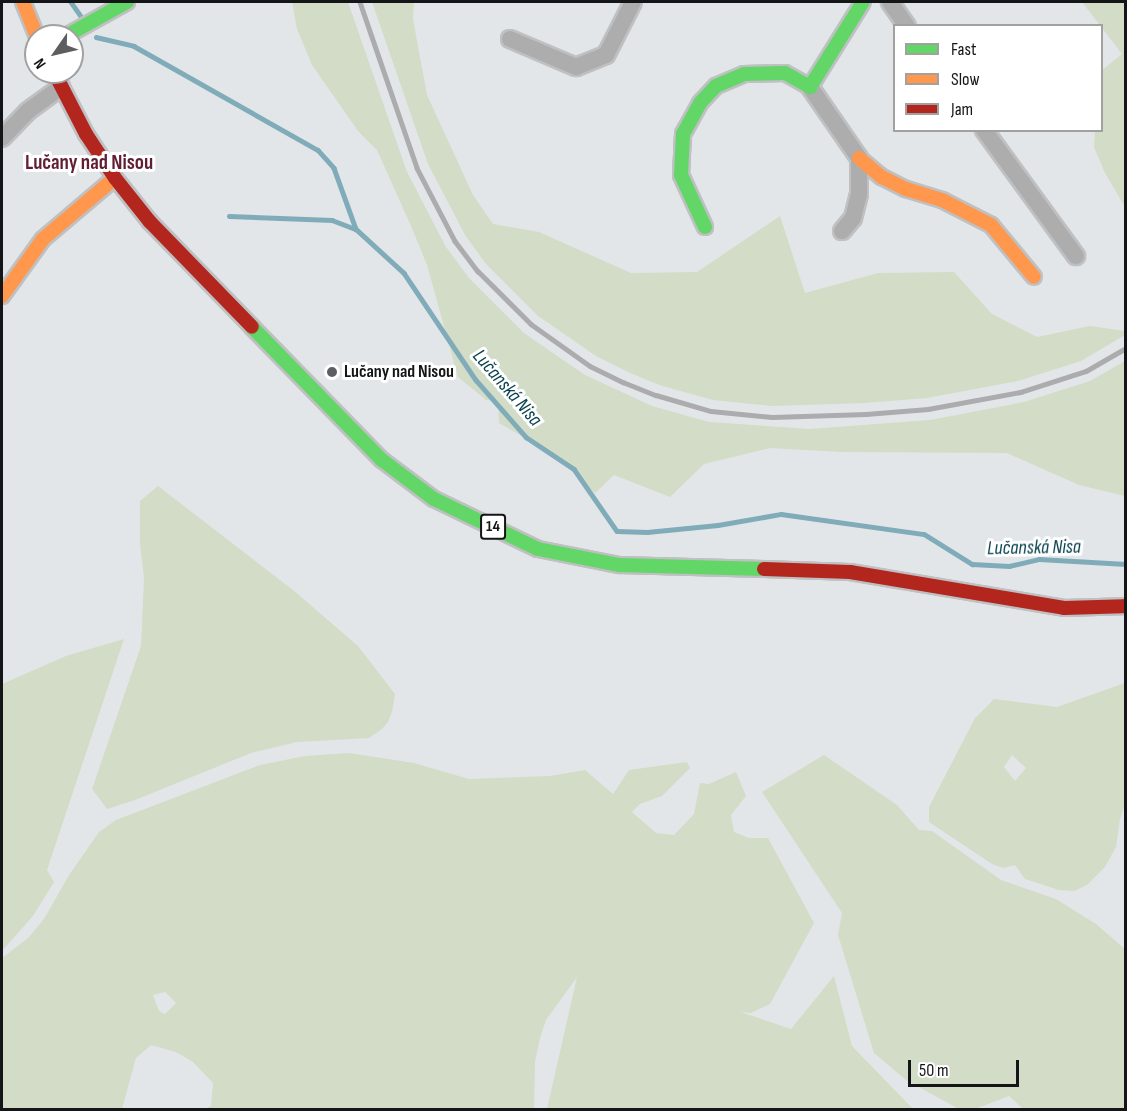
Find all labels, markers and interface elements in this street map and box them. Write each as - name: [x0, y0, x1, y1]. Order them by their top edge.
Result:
- north arrow: [24, 24, 84, 84]
- legend: [893, 24, 1103, 132]
- text: Fast: [951, 39, 976, 60]
- text: N: [30, 54, 51, 72]
- text: Slow: [951, 69, 980, 90]
- text: Jam: [951, 99, 973, 120]
- district label: Lučany nad Nisou: [25, 150, 153, 176]
- water label: Lučanská Nisa: [467, 345, 547, 431]
- place label: Lučany nad Nisou: [344, 361, 454, 383]
- marker: Lučany nad Nisou: [325, 365, 339, 379]
- road number: 14: [480, 514, 506, 540]
- water label: Lučanská Nisa: [987, 535, 1081, 561]
- scale bar: [911, 1048, 1022, 1086]
- text: 50 m: [919, 1060, 949, 1081]

